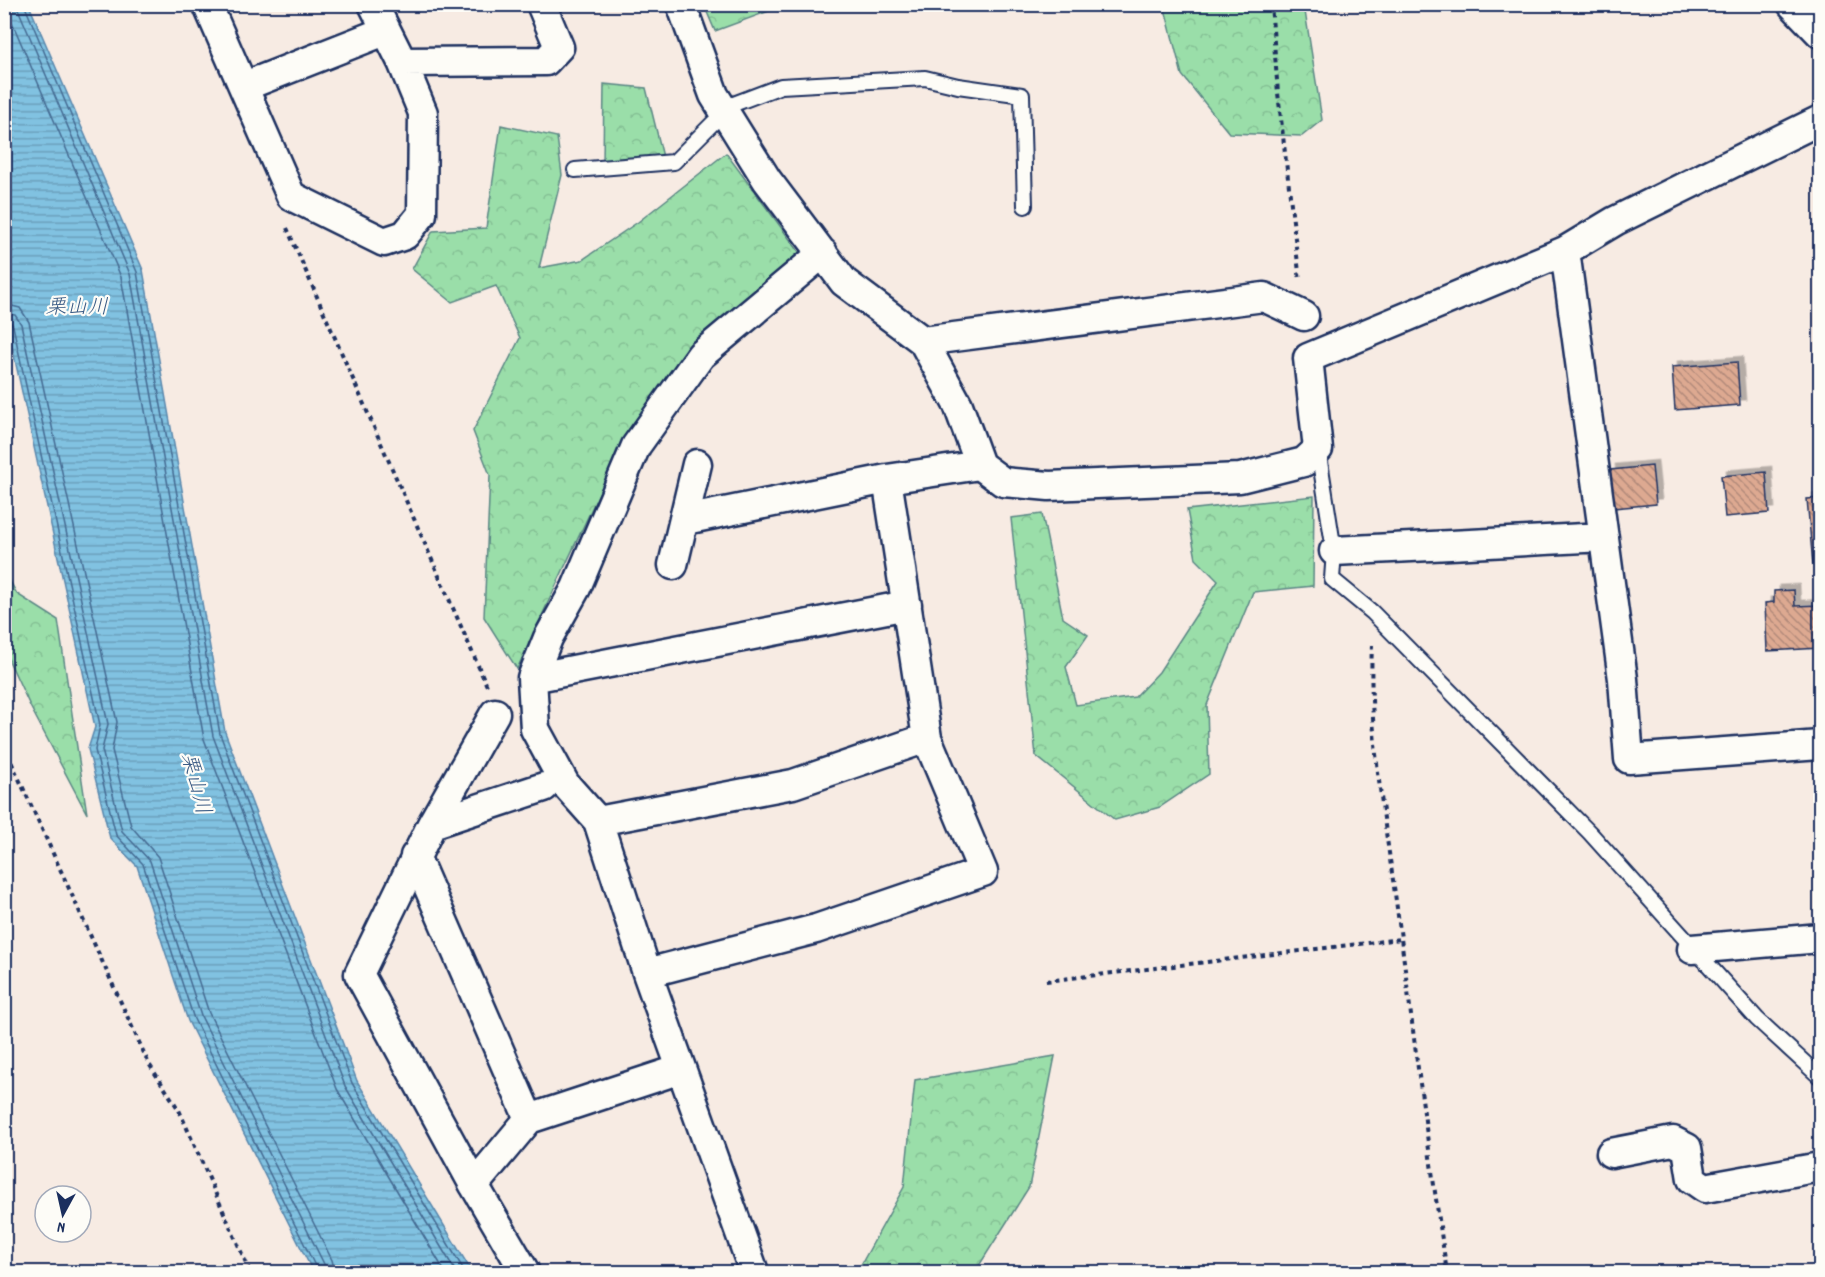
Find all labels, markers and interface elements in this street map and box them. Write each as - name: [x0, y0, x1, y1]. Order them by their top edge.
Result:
- water label: 栗山川: [46, 294, 109, 324]
- water label: 栗山川: [171, 750, 217, 818]
- north arrow: [33, 1184, 93, 1244]
- text: N: [56, 1214, 67, 1238]

